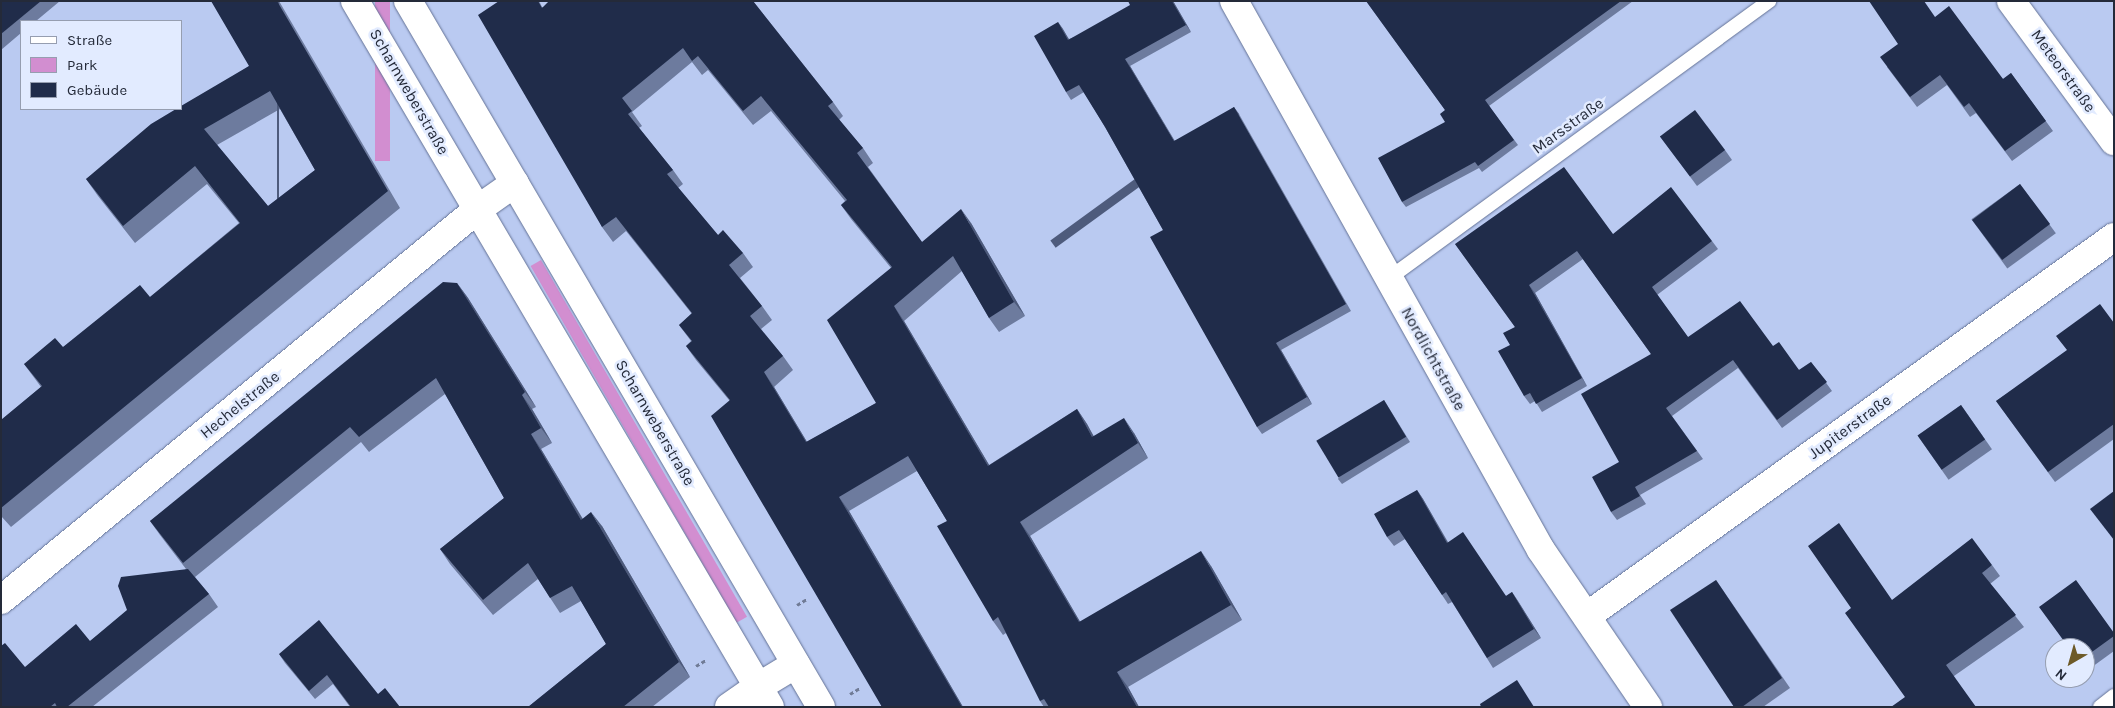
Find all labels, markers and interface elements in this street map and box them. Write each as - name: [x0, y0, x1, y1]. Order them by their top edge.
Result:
- legend: [20, 20, 182, 110]
- street label: Scharnweberstraße: [365, 26, 453, 158]
- street label: Meteorstraße: [2027, 26, 2099, 116]
- text: Straße: [67, 31, 112, 49]
- text: Park: [67, 56, 97, 74]
- text: Gebäude: [67, 81, 127, 99]
- street label: Marsstraße: [1529, 94, 1607, 158]
- street label: Nordlichtstraße: [1397, 304, 1469, 414]
- street label: Scharnweberstraße: [611, 357, 699, 489]
- street label: Hechelstraße: [196, 367, 284, 443]
- street label: Jupiterstraße: [1805, 391, 1895, 463]
- north arrow: [2045, 638, 2095, 688]
- text: N: [2052, 665, 2070, 684]

